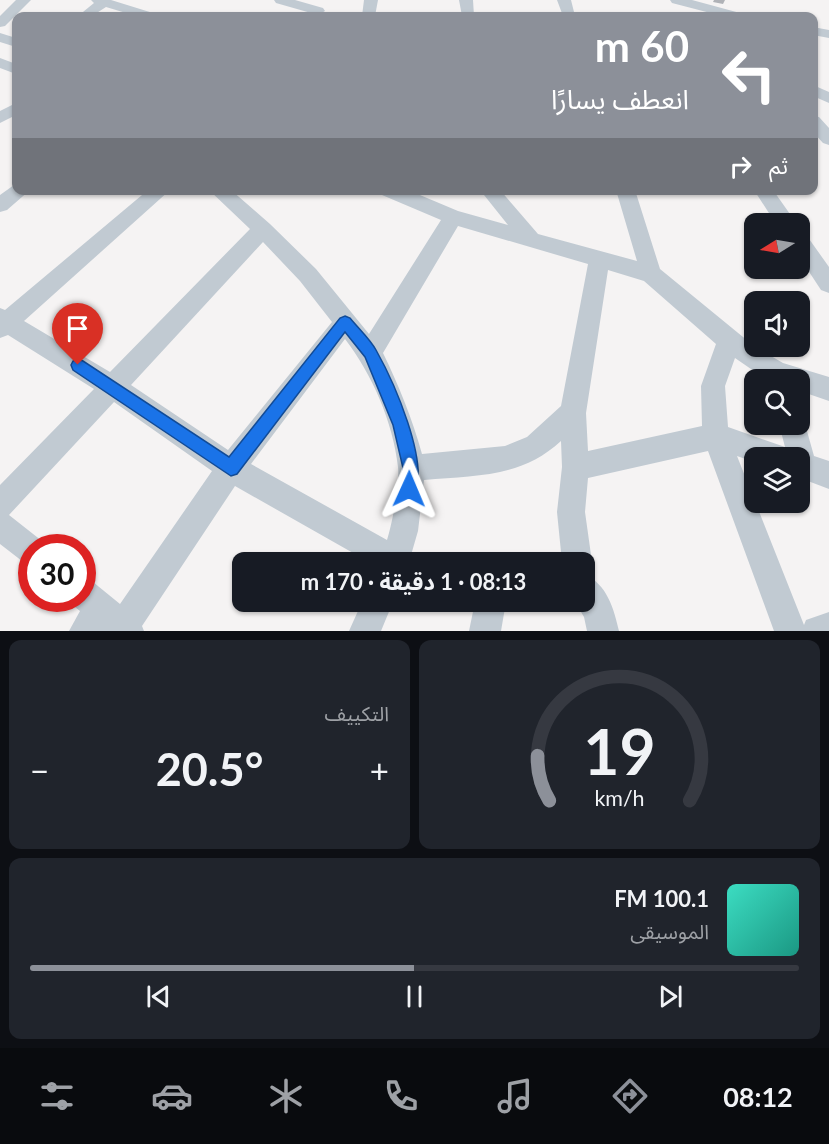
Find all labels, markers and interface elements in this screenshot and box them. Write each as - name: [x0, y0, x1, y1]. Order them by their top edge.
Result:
- text: 60 m: [595, 21, 689, 71]
- icon: left: [710, 36, 788, 114]
- text: انعطف يسارًا: [551, 82, 689, 115]
- icon: right: [724, 150, 757, 183]
- text: ثم: [769, 152, 788, 179]
- north arrow: [744, 213, 810, 279]
- map controls: [744, 213, 810, 513]
- button: sound: [744, 291, 810, 357]
- pin: [52, 303, 103, 365]
- icon: arrive: [61, 312, 94, 345]
- button: search: [744, 369, 810, 435]
- button: layers: [744, 447, 810, 513]
- position arrow: [377, 457, 441, 521]
- speed limit sign: 30: [18, 534, 96, 612]
- text: 08:13 · 1 دقيقة · 170 m: [301, 568, 526, 595]
- text: التكييف: [325, 701, 389, 725]
- text: 19: [583, 713, 656, 788]
- text: 20.5°: [156, 742, 263, 796]
- text: −: [30, 750, 49, 790]
- text: +: [370, 750, 389, 790]
- text: km/h: [594, 786, 645, 812]
- text: 100.1 FM: [614, 885, 709, 912]
- text: الموسيقى: [630, 919, 709, 943]
- icon: previous: [142, 980, 175, 1013]
- icon: pause: [398, 980, 431, 1013]
- icon: next: [654, 980, 687, 1013]
- icon: filters: [36, 1075, 78, 1117]
- icon: car: [151, 1075, 193, 1117]
- icon: climate: [265, 1075, 307, 1117]
- icon: phone: [380, 1075, 422, 1117]
- icon: music: [494, 1075, 536, 1117]
- icon: directions: [609, 1075, 651, 1117]
- text: 08:12: [723, 1080, 793, 1113]

